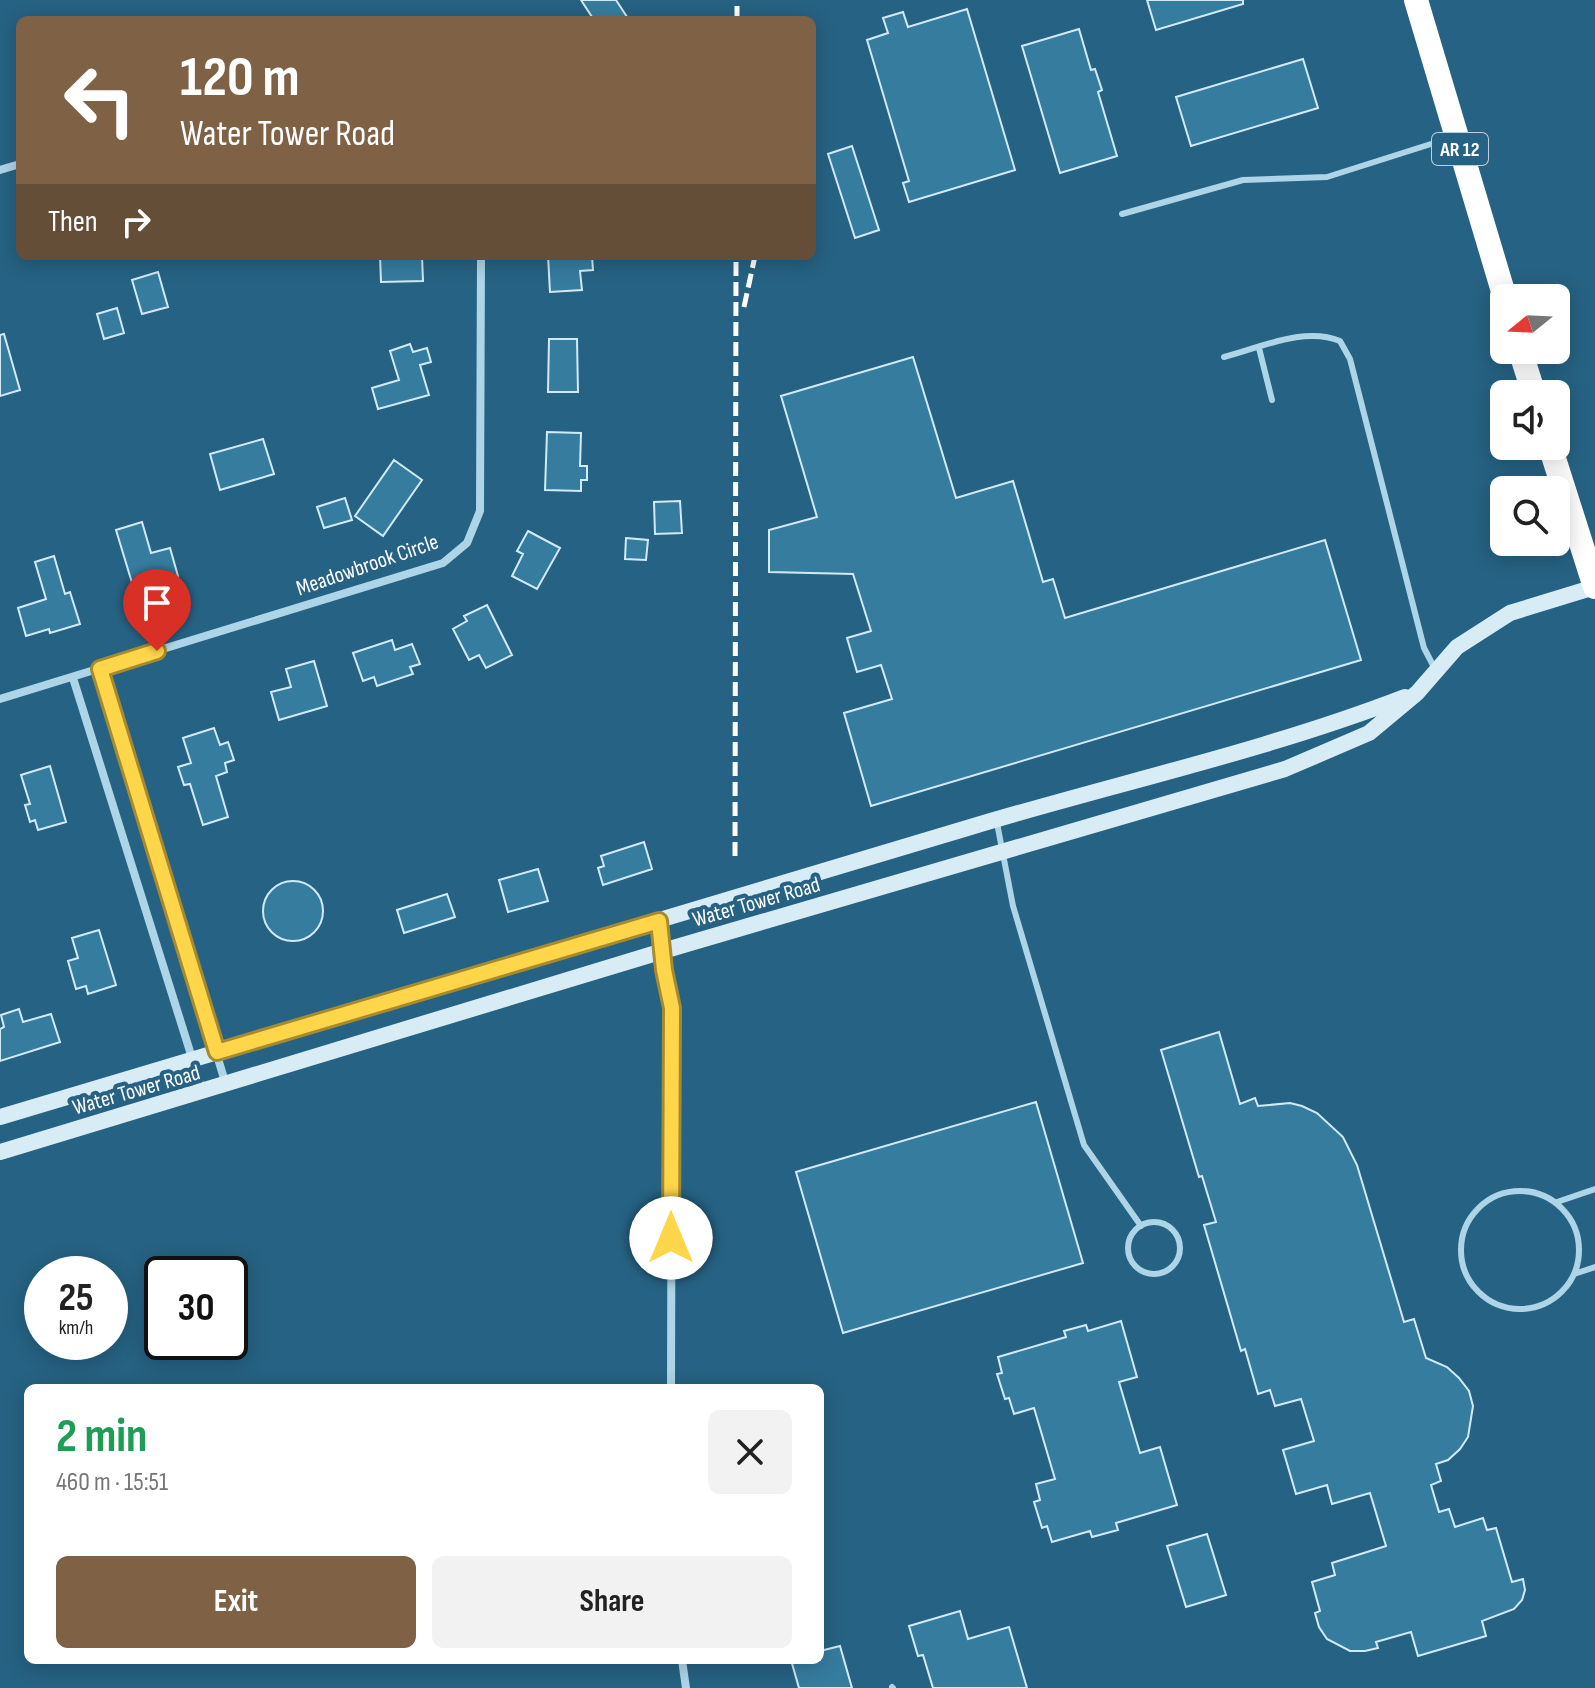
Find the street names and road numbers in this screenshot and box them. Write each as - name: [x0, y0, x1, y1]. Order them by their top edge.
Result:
- road number: AR 12: [1432, 133, 1488, 165]
- street label: Meadowbrook Circle: [293, 528, 442, 602]
- street label: Water Tower Road: [689, 871, 823, 934]
- street label: Water Tower Road: [69, 1059, 203, 1122]

